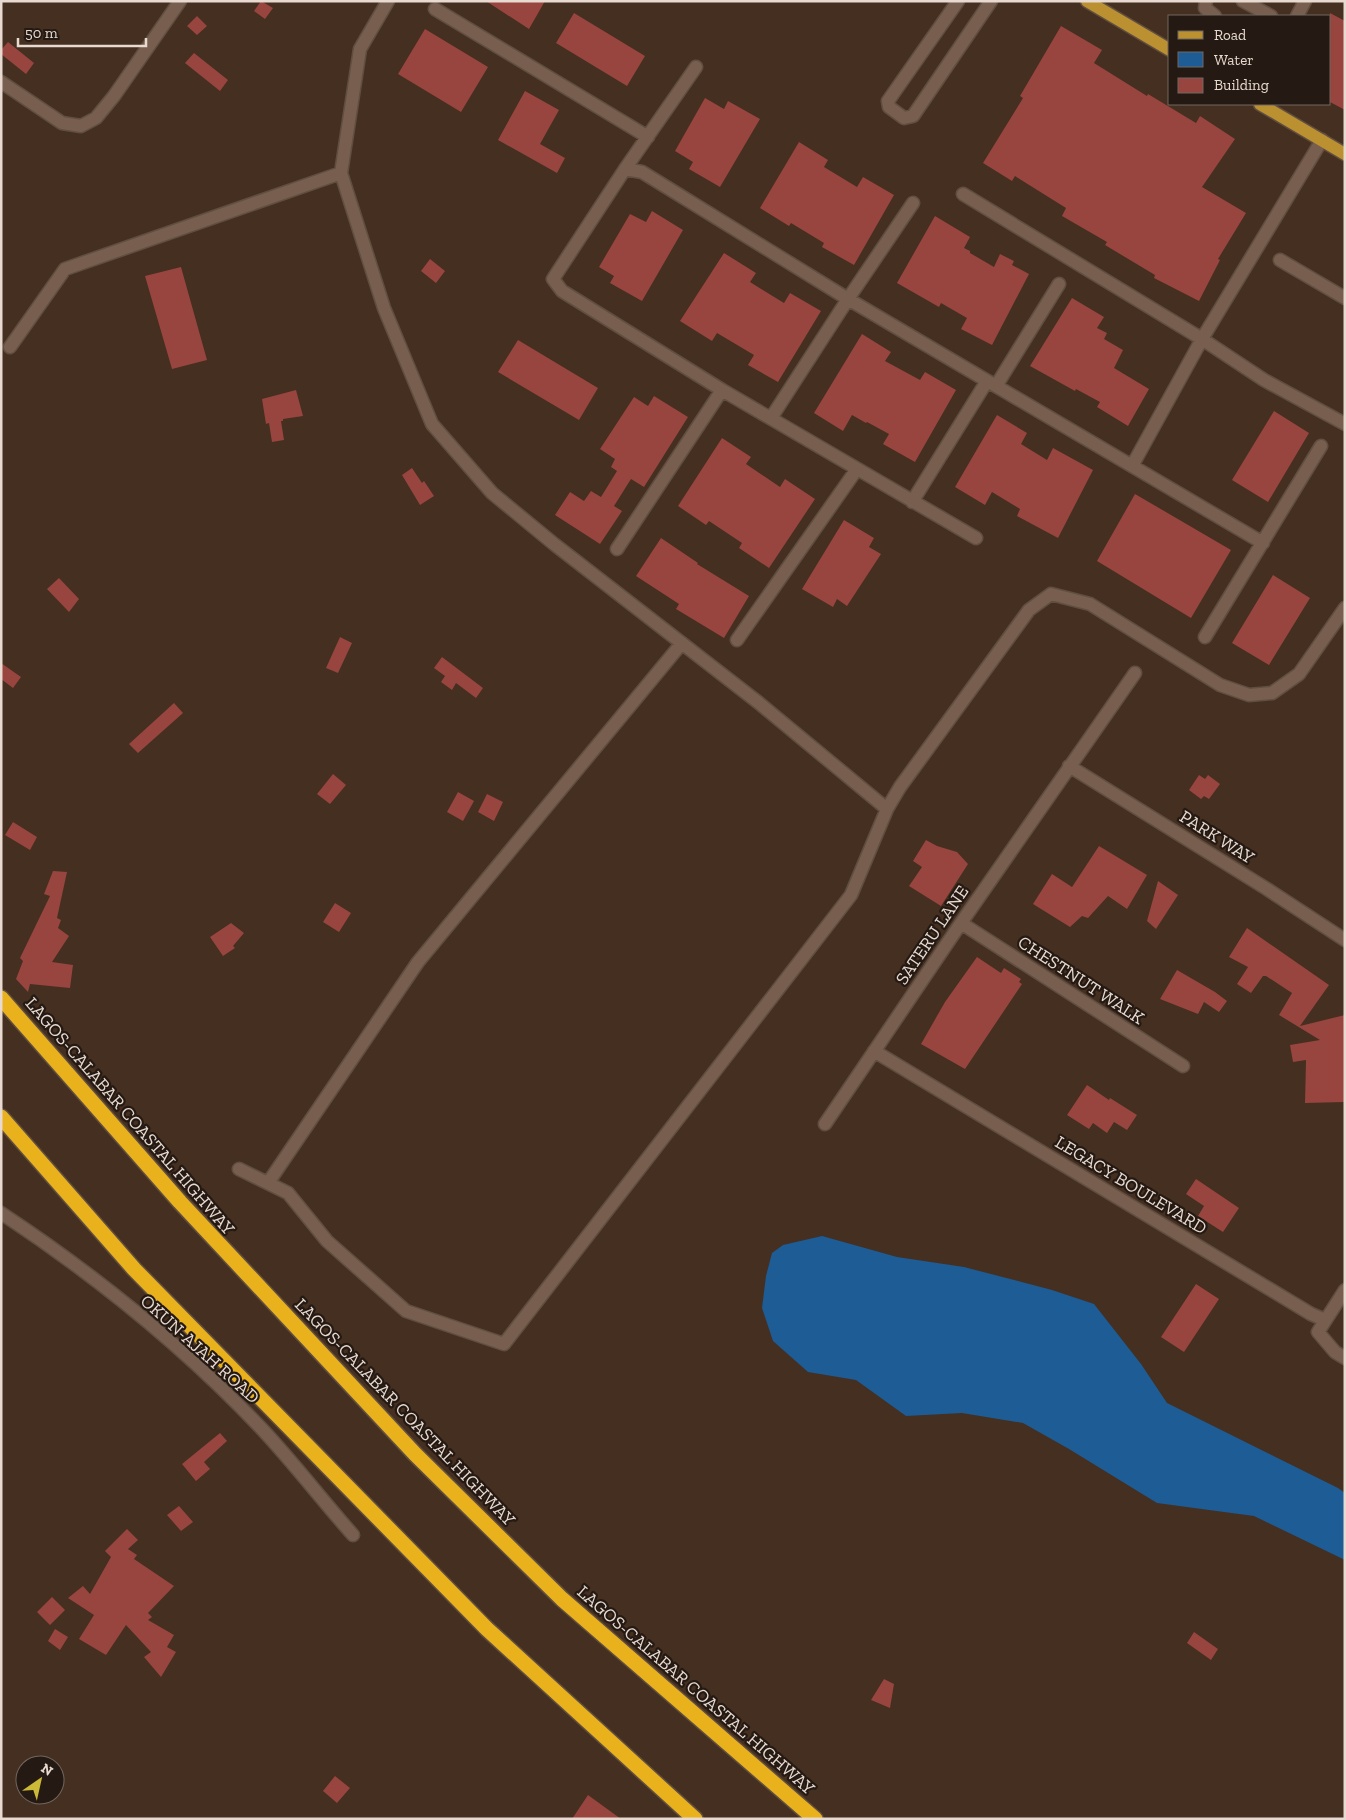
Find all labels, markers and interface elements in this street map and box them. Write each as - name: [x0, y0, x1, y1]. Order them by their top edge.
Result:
- scale bar: [18, 15, 145, 47]
- legend: [1168, 15, 1331, 105]
- text: 50 m: [25, 24, 58, 42]
- text: Road: [1214, 26, 1247, 44]
- text: Water: [1214, 51, 1254, 69]
- text: Building: [1214, 76, 1269, 94]
- street label: PARK WAY: [1175, 805, 1259, 869]
- street label: SATERU LANE: [891, 881, 973, 989]
- street label: CHESTNUT WALK: [1014, 931, 1149, 1029]
- street label: LAGOS-CALABAR COASTAL HIGHWAY: [21, 993, 239, 1239]
- street label: LEGACY BOULEVARD: [1051, 1131, 1211, 1239]
- street label: OKUN-AJAH ROAD: [136, 1290, 264, 1408]
- street label: LAGOS-CALABAR COASTAL HIGHWAY: [290, 1294, 520, 1530]
- street label: LAGOS-CALABAR COASTAL HIGHWAY: [573, 1581, 819, 1799]
- north arrow: [15, 1755, 65, 1805]
- text: N: [38, 1760, 56, 1780]

